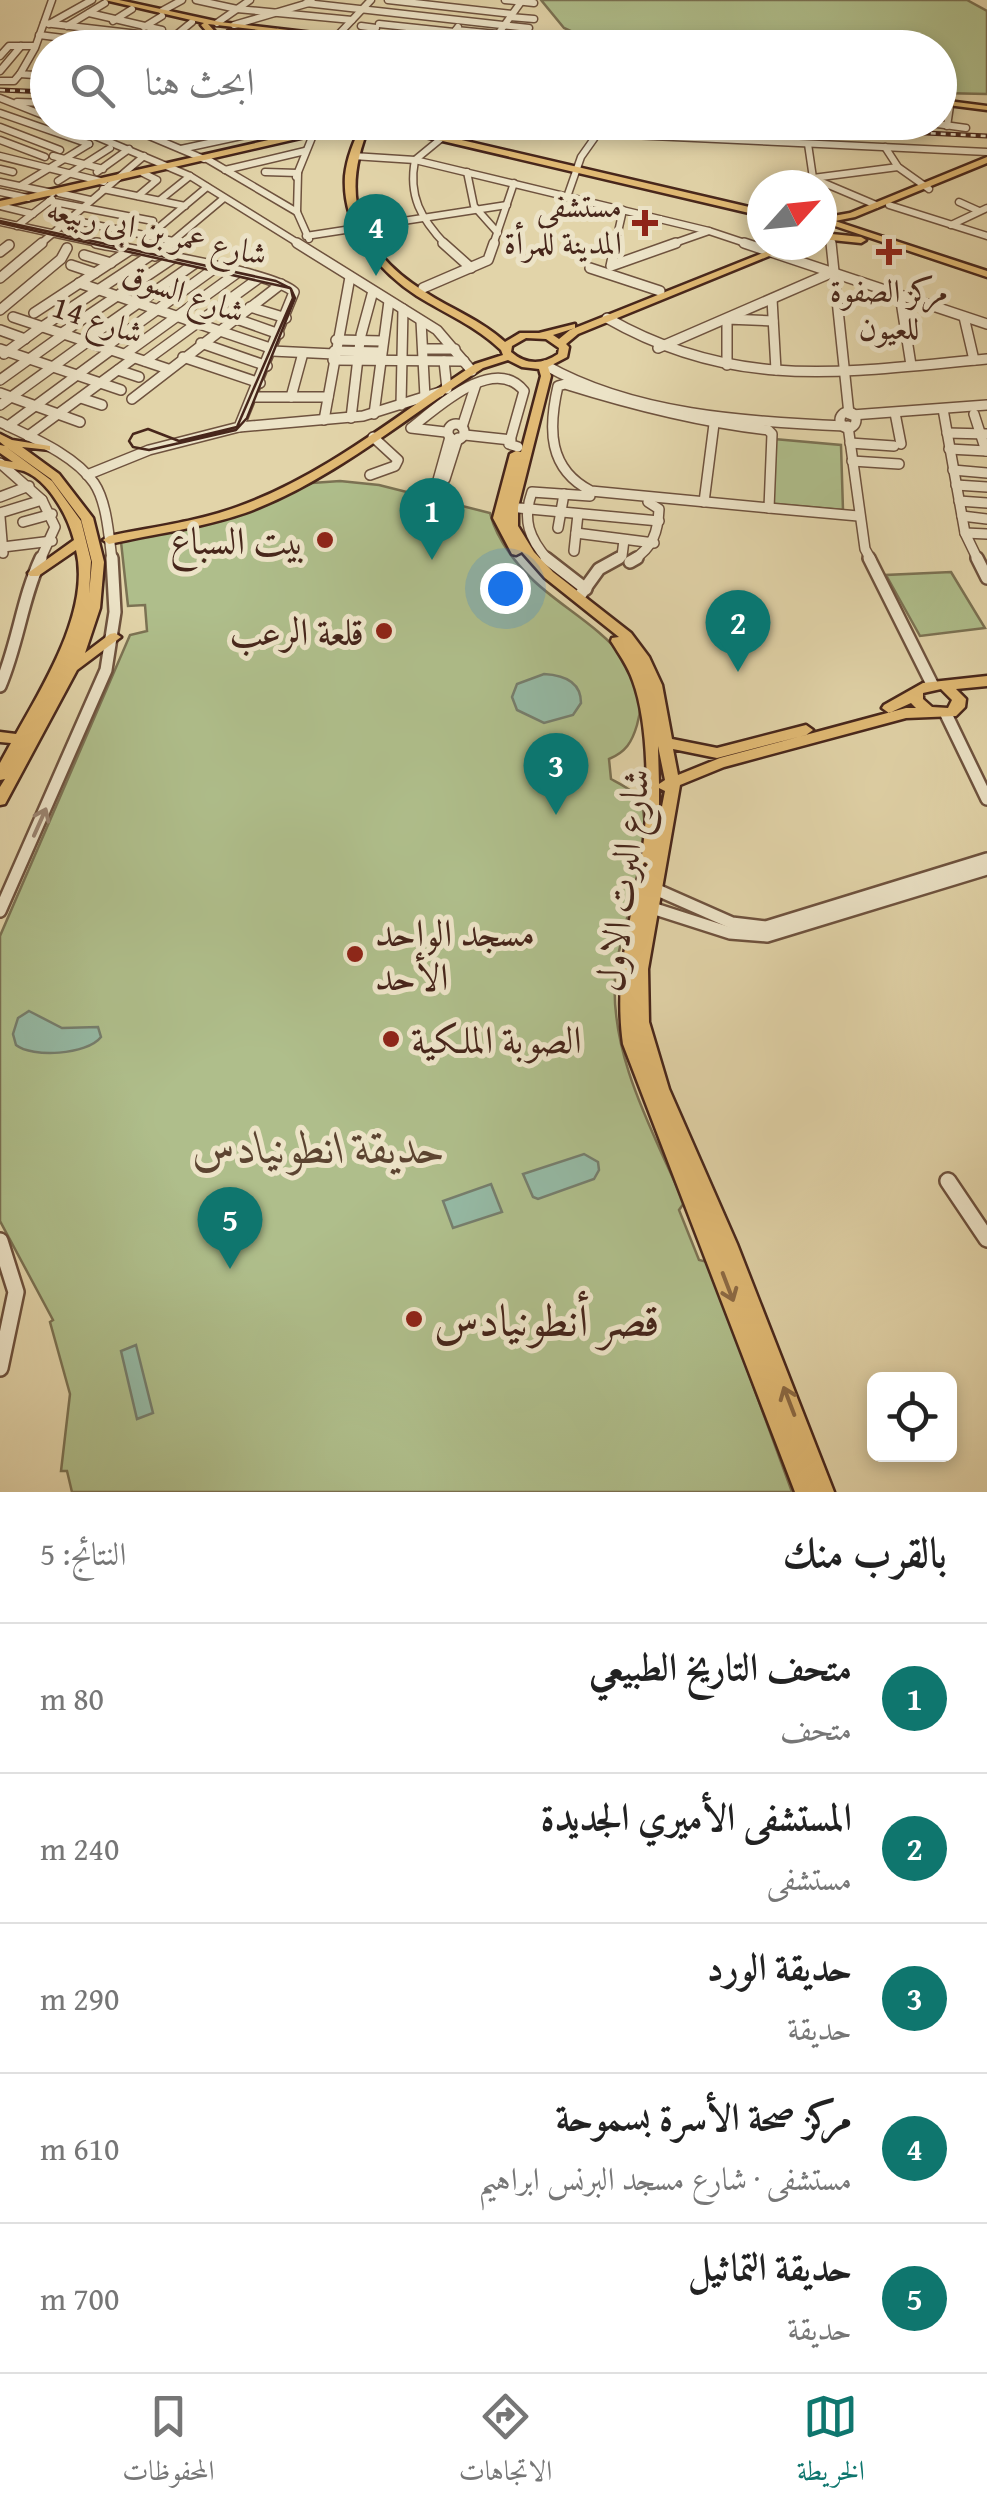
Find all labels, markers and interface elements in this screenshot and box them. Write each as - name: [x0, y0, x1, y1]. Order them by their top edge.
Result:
- search box: [30, 30, 957, 140]
- text: ابحث هنا: [145, 53, 255, 109]
- icon: search: [65, 58, 120, 113]
- north arrow: [747, 170, 837, 260]
- place label: مستشفى المدينة للمرأة: [504, 182, 622, 266]
- street label: شارع عمر بن ابى ربيعه: [42, 185, 272, 281]
- pin: 4: [344, 194, 408, 276]
- marker: مستشفى المدينة للمرأة: [632, 210, 658, 236]
- marker: مركز الصفوة للعيون: [876, 239, 902, 265]
- street label: شارع السوق: [115, 249, 251, 339]
- place label: مركز الصفوة للعيون: [830, 267, 948, 351]
- street label: شارع 14: [45, 282, 150, 360]
- pin: 1: [400, 478, 464, 560]
- place label: بيت السباع: [170, 512, 305, 572]
- marker: بيت السباع: [314, 529, 336, 551]
- your location: [480, 563, 531, 614]
- pin: 2: [706, 590, 770, 672]
- place label: قلعة الرعب: [229, 603, 364, 659]
- marker: قلعة الرعب: [373, 620, 395, 642]
- pin: 3: [524, 732, 588, 815]
- street label: شارع البرت الاول: [581, 765, 667, 995]
- one-way arrow: [32, 807, 50, 838]
- place label: مسجد الواحد الأحد: [375, 904, 535, 1004]
- marker: مسجد الواحد الأحد: [344, 943, 366, 965]
- place label: الصوبة الملكية: [411, 1011, 582, 1067]
- marker: الصوبة الملكية: [380, 1028, 402, 1050]
- park label: حديقة انطونيادس: [192, 1114, 446, 1179]
- pin: 5: [198, 1186, 262, 1269]
- one-way arrow: [721, 1272, 739, 1302]
- place label: قصر أنطونيادس: [434, 1287, 660, 1352]
- marker: قصر أنطونيادس: [403, 1308, 425, 1330]
- map controls: [867, 1372, 957, 1462]
- button: locate: [867, 1372, 957, 1462]
- one-way arrow: [779, 1386, 797, 1417]
- text: بالقرب منك: [783, 1521, 947, 1582]
- text: النتائج: 5: [40, 1530, 126, 1577]
- text: متحف التاريخ الطبيعي: [589, 1638, 852, 1694]
- text: 80 m: [40, 1675, 104, 1722]
- text: 1: [906, 1675, 923, 1722]
- text: متحف: [780, 1705, 852, 1752]
- text: المستشفى الأميري الجديدة: [541, 1788, 852, 1844]
- text: 240 m: [40, 1825, 119, 1872]
- text: 2: [906, 1825, 923, 1872]
- text: مستشفى: [767, 1855, 852, 1902]
- text: حديقة الورد: [706, 1938, 852, 1994]
- text: 290 m: [40, 1975, 119, 2022]
- text: 3: [906, 1975, 923, 2022]
- text: حديقة: [787, 2005, 852, 2052]
- text: مركز صحة الأسرة بسموحة: [555, 2088, 852, 2144]
- text: 610 m: [40, 2125, 119, 2172]
- text: 4: [906, 2125, 923, 2172]
- text: مستشفى · شارع مسجد البرنس ابراهيم: [478, 2155, 852, 2202]
- text: حديقة التماثيل: [688, 2238, 852, 2294]
- text: 700 m: [40, 2275, 119, 2322]
- text: 5: [906, 2275, 923, 2322]
- text: حديقة: [787, 2305, 852, 2352]
- tab: المحفوظات: [122, 2389, 214, 2498]
- tab: الاتجاهات: [459, 2389, 552, 2498]
- tab: الخريطة: [797, 2389, 865, 2498]

